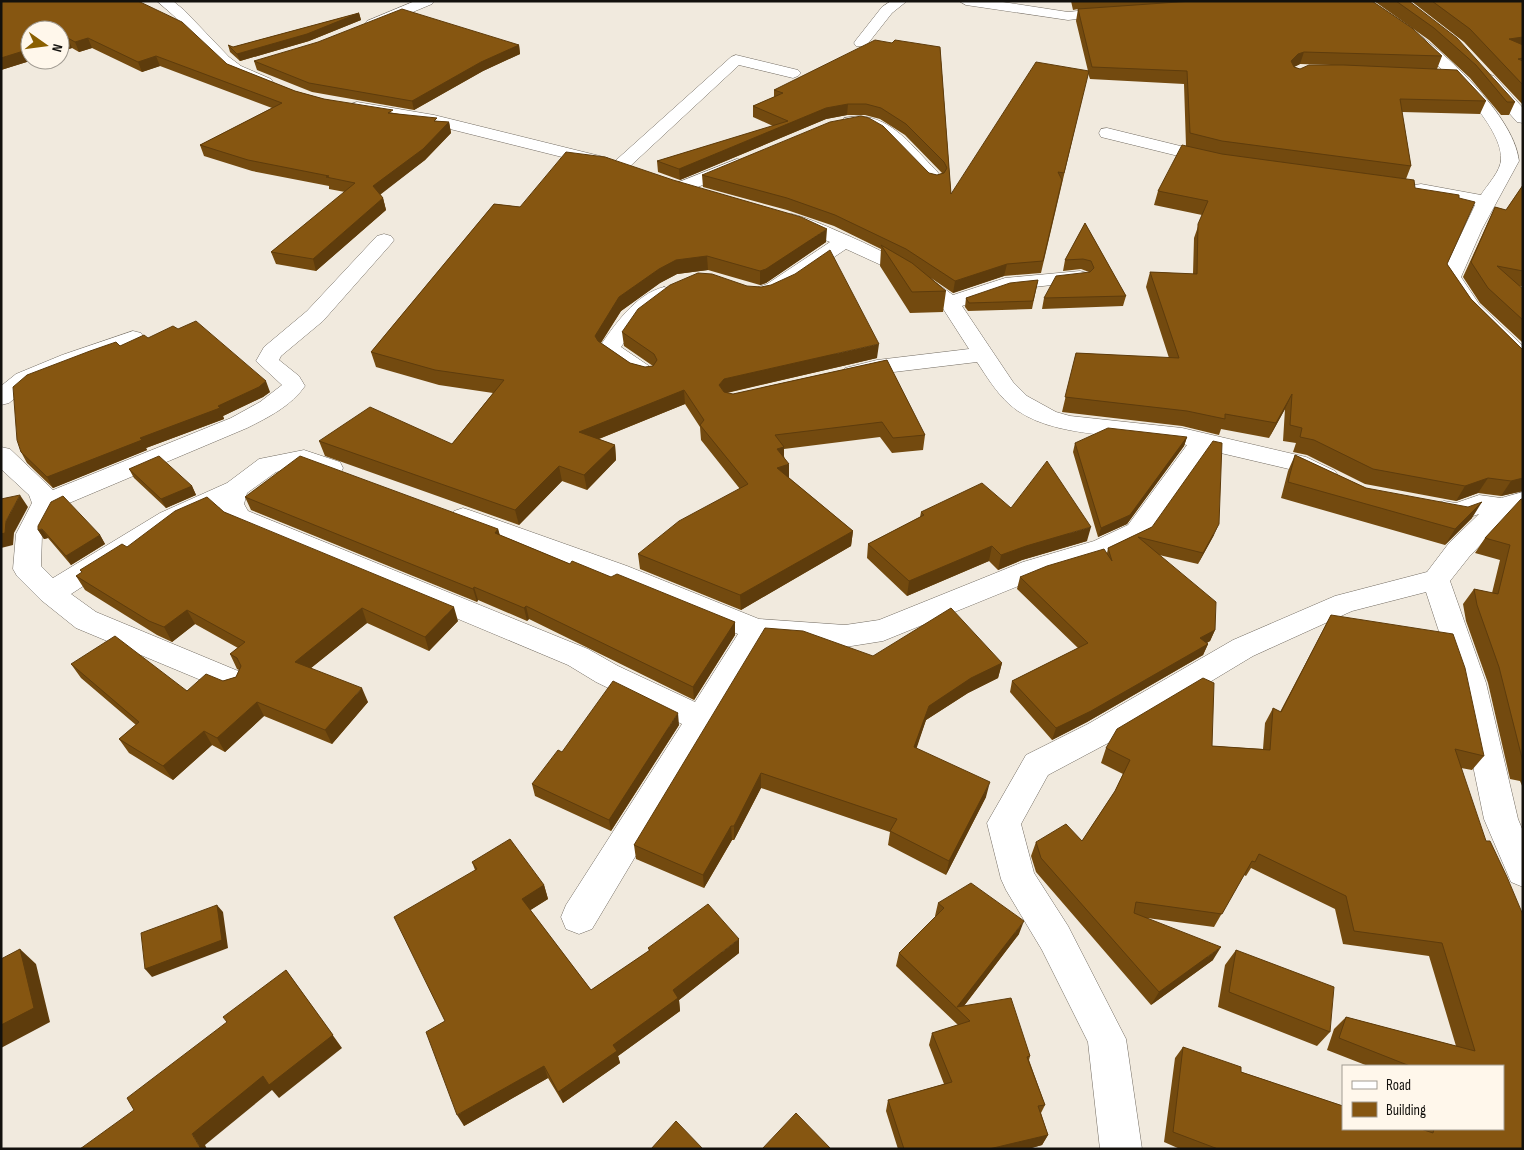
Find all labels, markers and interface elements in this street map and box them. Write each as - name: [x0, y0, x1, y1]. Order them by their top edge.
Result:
- north arrow: [20, 20, 70, 70]
- text: N: [48, 42, 66, 54]
- legend: [1342, 1065, 1504, 1130]
- text: Road: [1386, 1076, 1411, 1095]
- text: Building: [1386, 1101, 1426, 1120]

